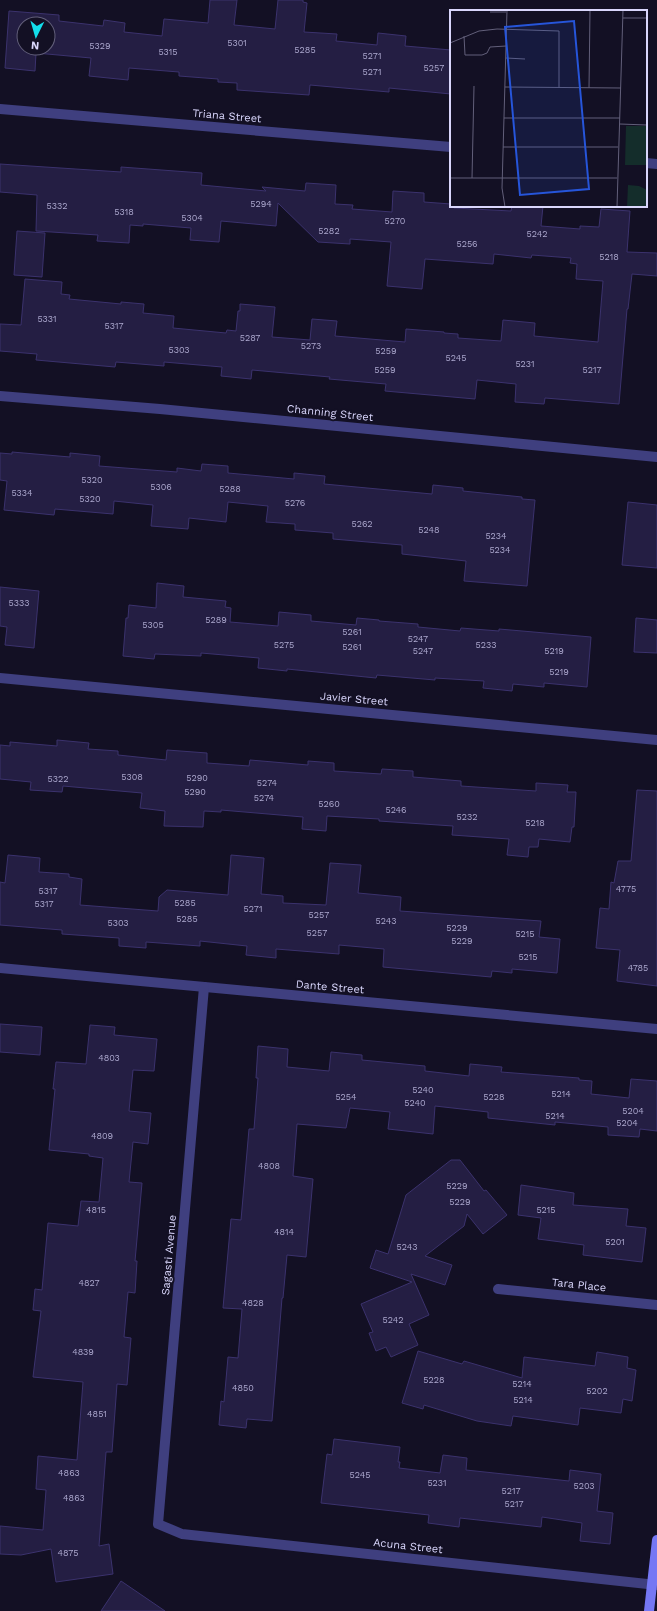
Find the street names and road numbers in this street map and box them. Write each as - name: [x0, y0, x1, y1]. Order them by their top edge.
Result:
- street label: Triana Street: [192, 107, 262, 126]
- street label: Channing Street: [286, 402, 374, 424]
- street label: Javier Street: [319, 690, 389, 708]
- street label: Dante Street: [295, 978, 365, 997]
- street label: Sagasti Avenue: [159, 1214, 179, 1296]
- street label: Tara Place: [551, 1276, 607, 1294]
- street label: Acuna Street: [373, 1536, 444, 1556]

